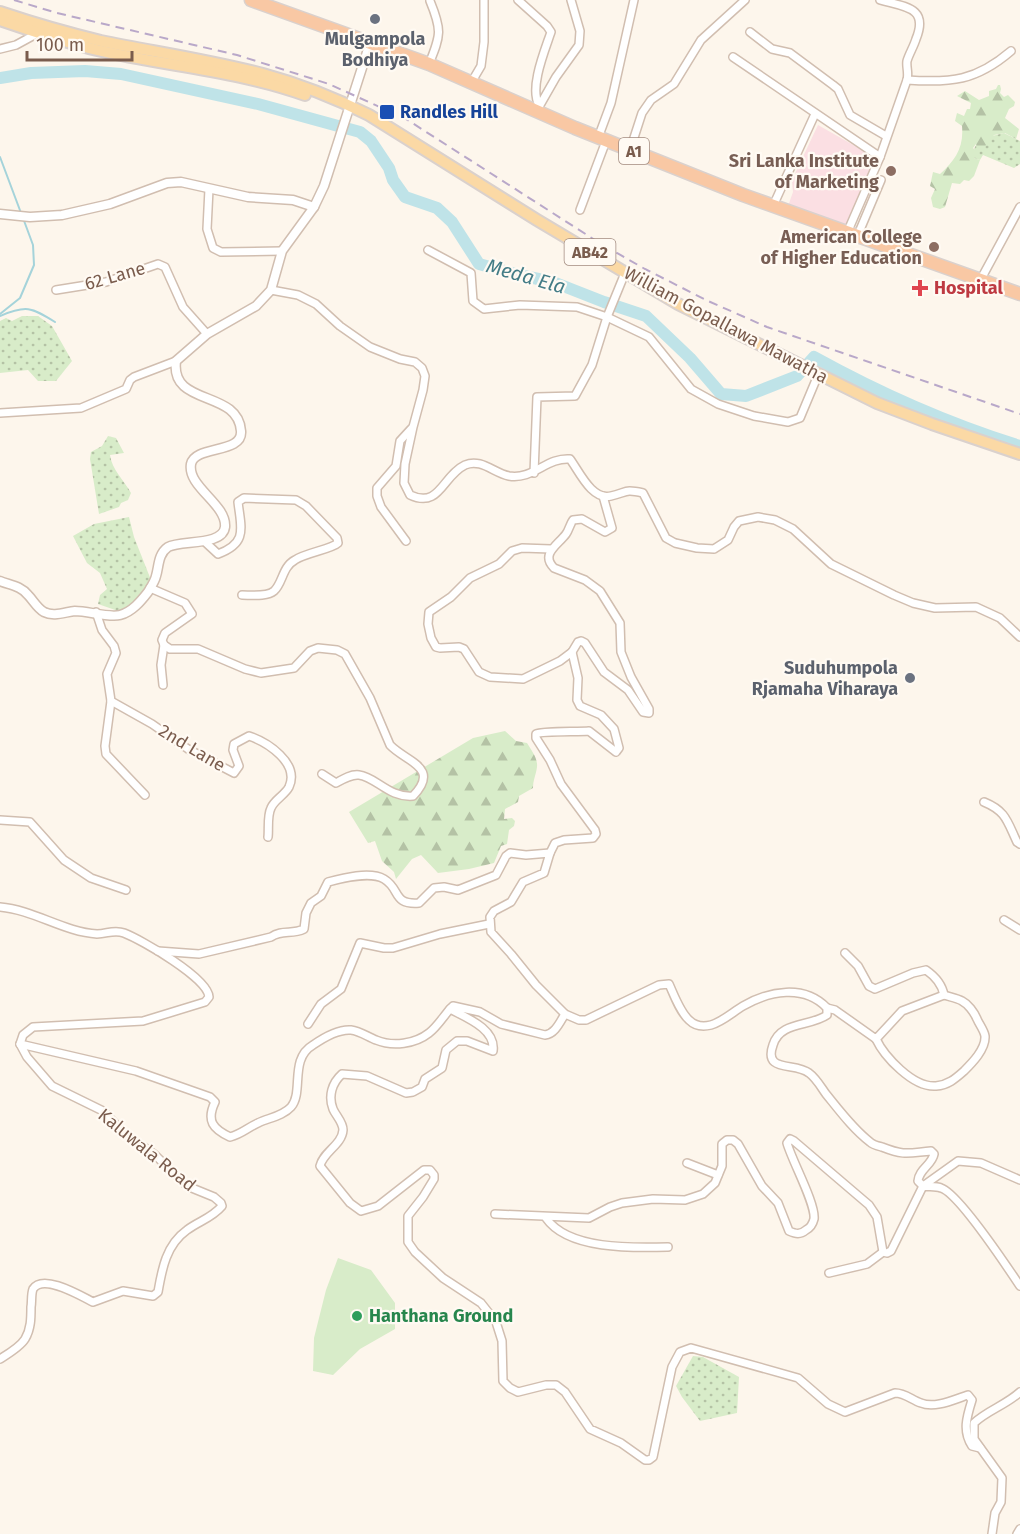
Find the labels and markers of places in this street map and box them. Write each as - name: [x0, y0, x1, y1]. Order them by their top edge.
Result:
- marker: Mulgampola Bodhiya: [368, 12, 382, 26]
- place label: Mulgampola Bodhiya: [325, 28, 426, 71]
- place label: Randles Hill: [400, 101, 499, 123]
- marker: Randles Hill: [378, 103, 396, 121]
- place label: Sri Lanka Institute of Marketing: [729, 150, 879, 193]
- marker: Sri Lanka Institute of Marketing: [884, 164, 898, 178]
- place label: American College of Higher Education: [761, 226, 922, 269]
- marker: American College of Higher Education: [927, 240, 941, 254]
- place label: Hospital: [934, 277, 1003, 299]
- marker: Hospital: [911, 279, 929, 297]
- place label: Suduhumpola Rjamaha Viharaya: [752, 657, 898, 700]
- marker: Suduhumpola Rjamaha Viharaya: [903, 671, 917, 685]
- place label: Hanthana Ground: [369, 1305, 513, 1327]
- marker: Hanthana Ground: [350, 1309, 364, 1323]

